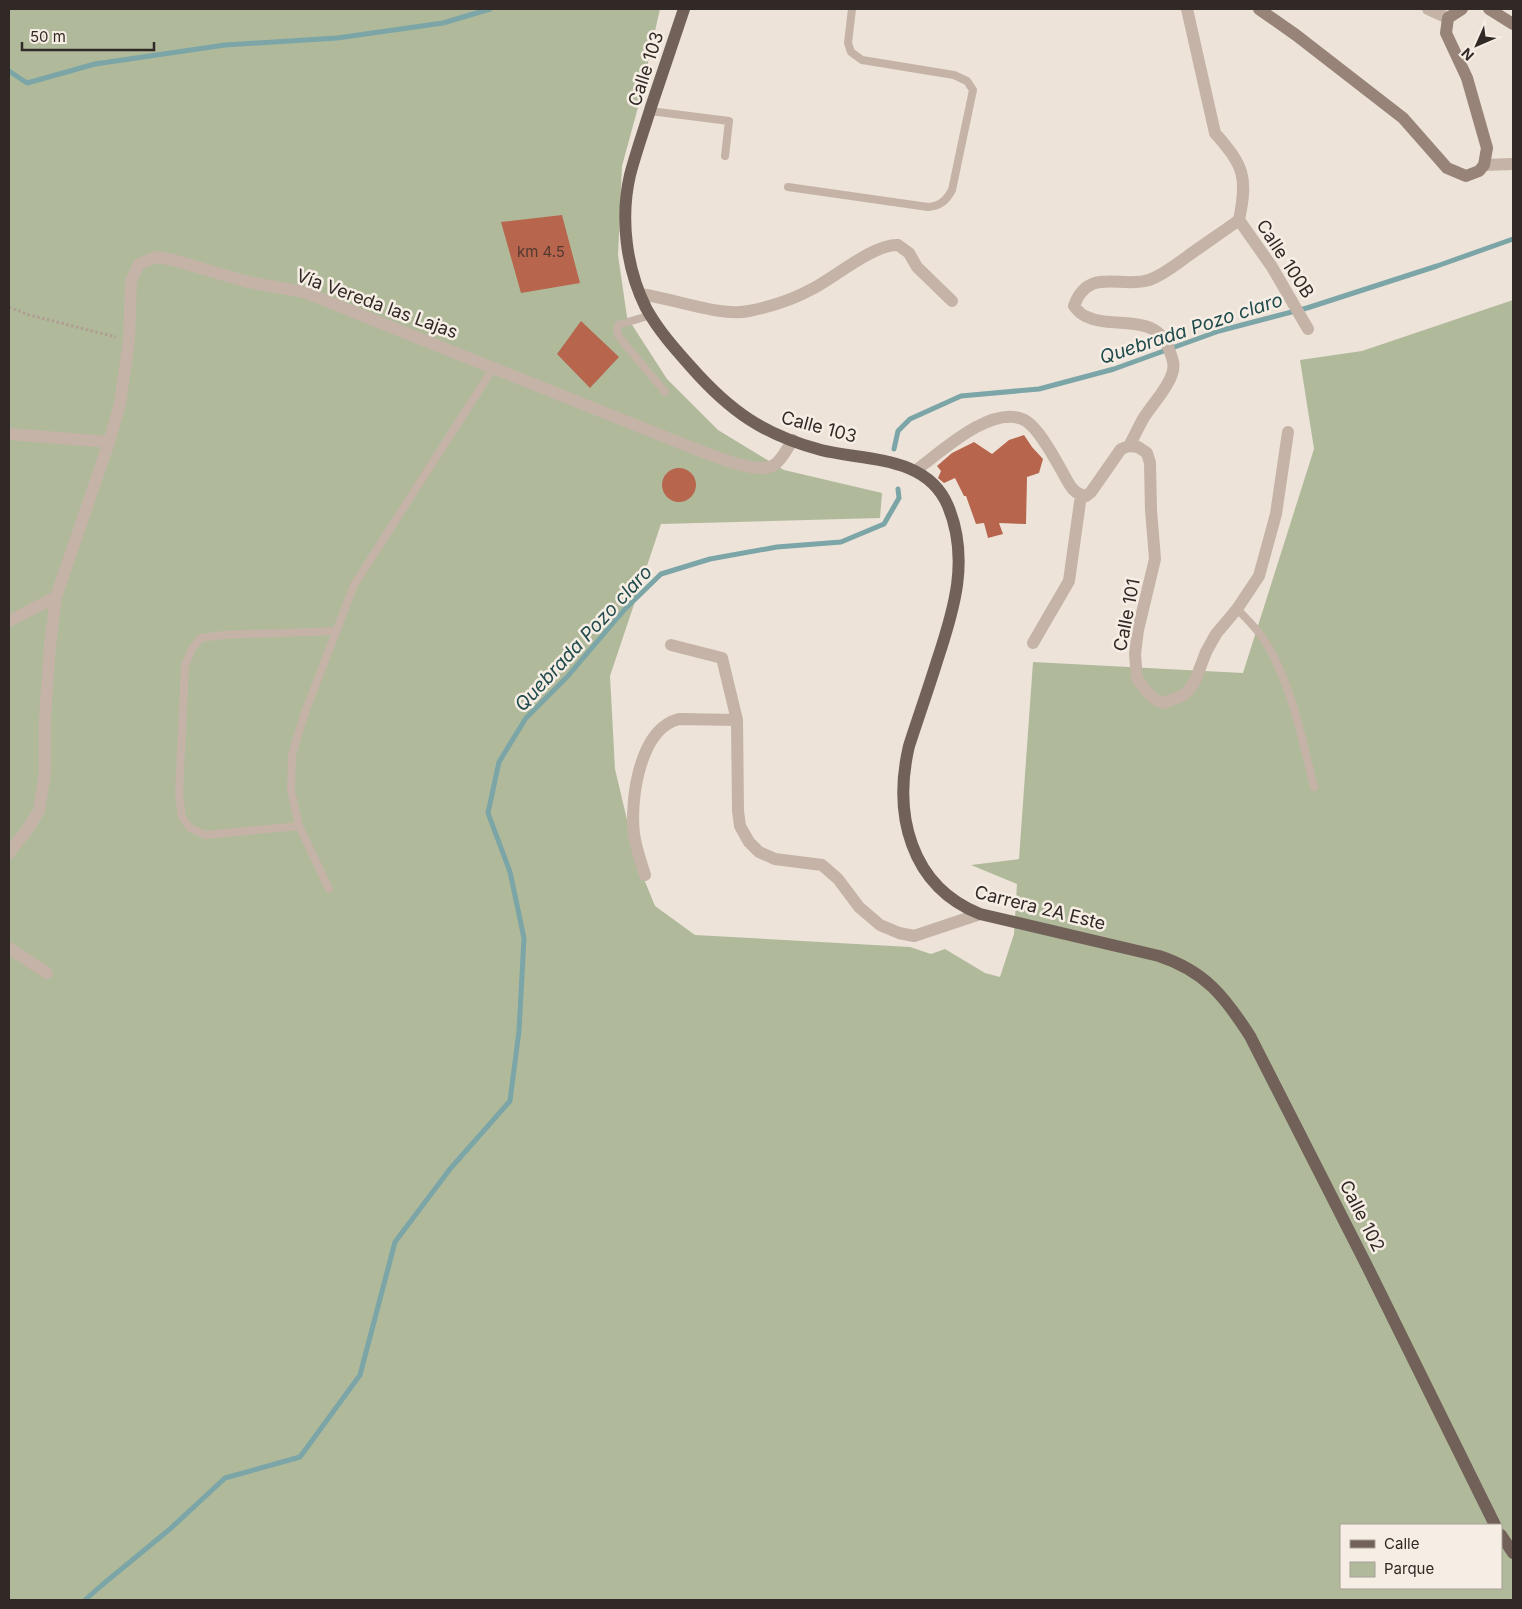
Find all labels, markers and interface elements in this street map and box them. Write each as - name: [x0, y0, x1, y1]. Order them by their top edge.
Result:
- scale bar: [22, 20, 155, 52]
- north arrow: [1452, 20, 1502, 70]
- text: 50 m: [30, 27, 66, 46]
- street label: Calle 103: [624, 29, 667, 109]
- text: N: [1458, 45, 1477, 64]
- street label: Calle 100B: [1252, 216, 1319, 302]
- house number: km 4.5: [517, 242, 565, 261]
- street label: Vía Vereda las Lajas: [294, 265, 461, 343]
- water label: Quebrada Pozo claro: [1097, 288, 1286, 369]
- street label: Calle 103: [779, 406, 859, 447]
- water label: Quebrada Pozo claro: [510, 561, 657, 716]
- street label: Calle 101: [1109, 577, 1144, 653]
- street label: Carrera 2A Este: [972, 881, 1108, 934]
- street label: Calle 102: [1336, 1177, 1389, 1255]
- legend: [1340, 1524, 1502, 1589]
- text: Calle: [1384, 1534, 1419, 1553]
- text: Parque: [1384, 1559, 1434, 1578]

